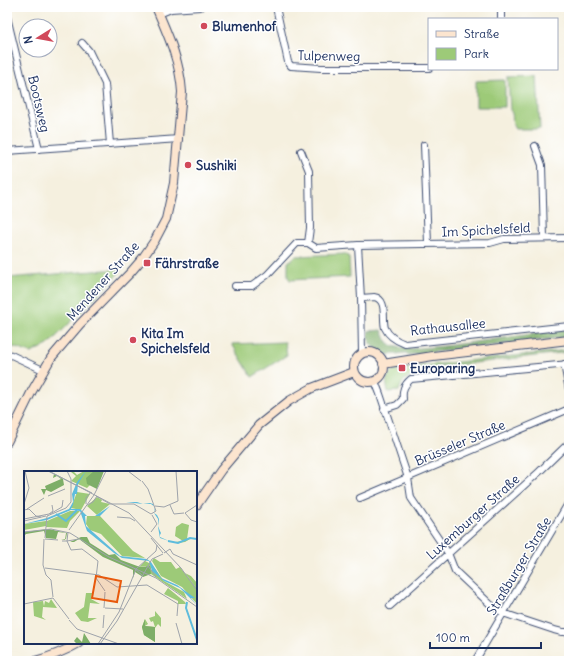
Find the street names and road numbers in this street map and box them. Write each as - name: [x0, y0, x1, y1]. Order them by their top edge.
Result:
- street label: Tulpenweg: [297, 47, 361, 65]
- street label: Bootsweg: [24, 74, 54, 134]
- street label: Im Spichelsfeld: [441, 219, 531, 241]
- street label: Mendener Straße: [63, 238, 143, 324]
- street label: Rathausallee: [409, 315, 487, 339]
- street label: Brüsseler Straße: [412, 416, 508, 470]
- street label: Luxemburger Straße: [423, 471, 523, 563]
- street label: Straßburger Straße: [483, 514, 555, 618]

